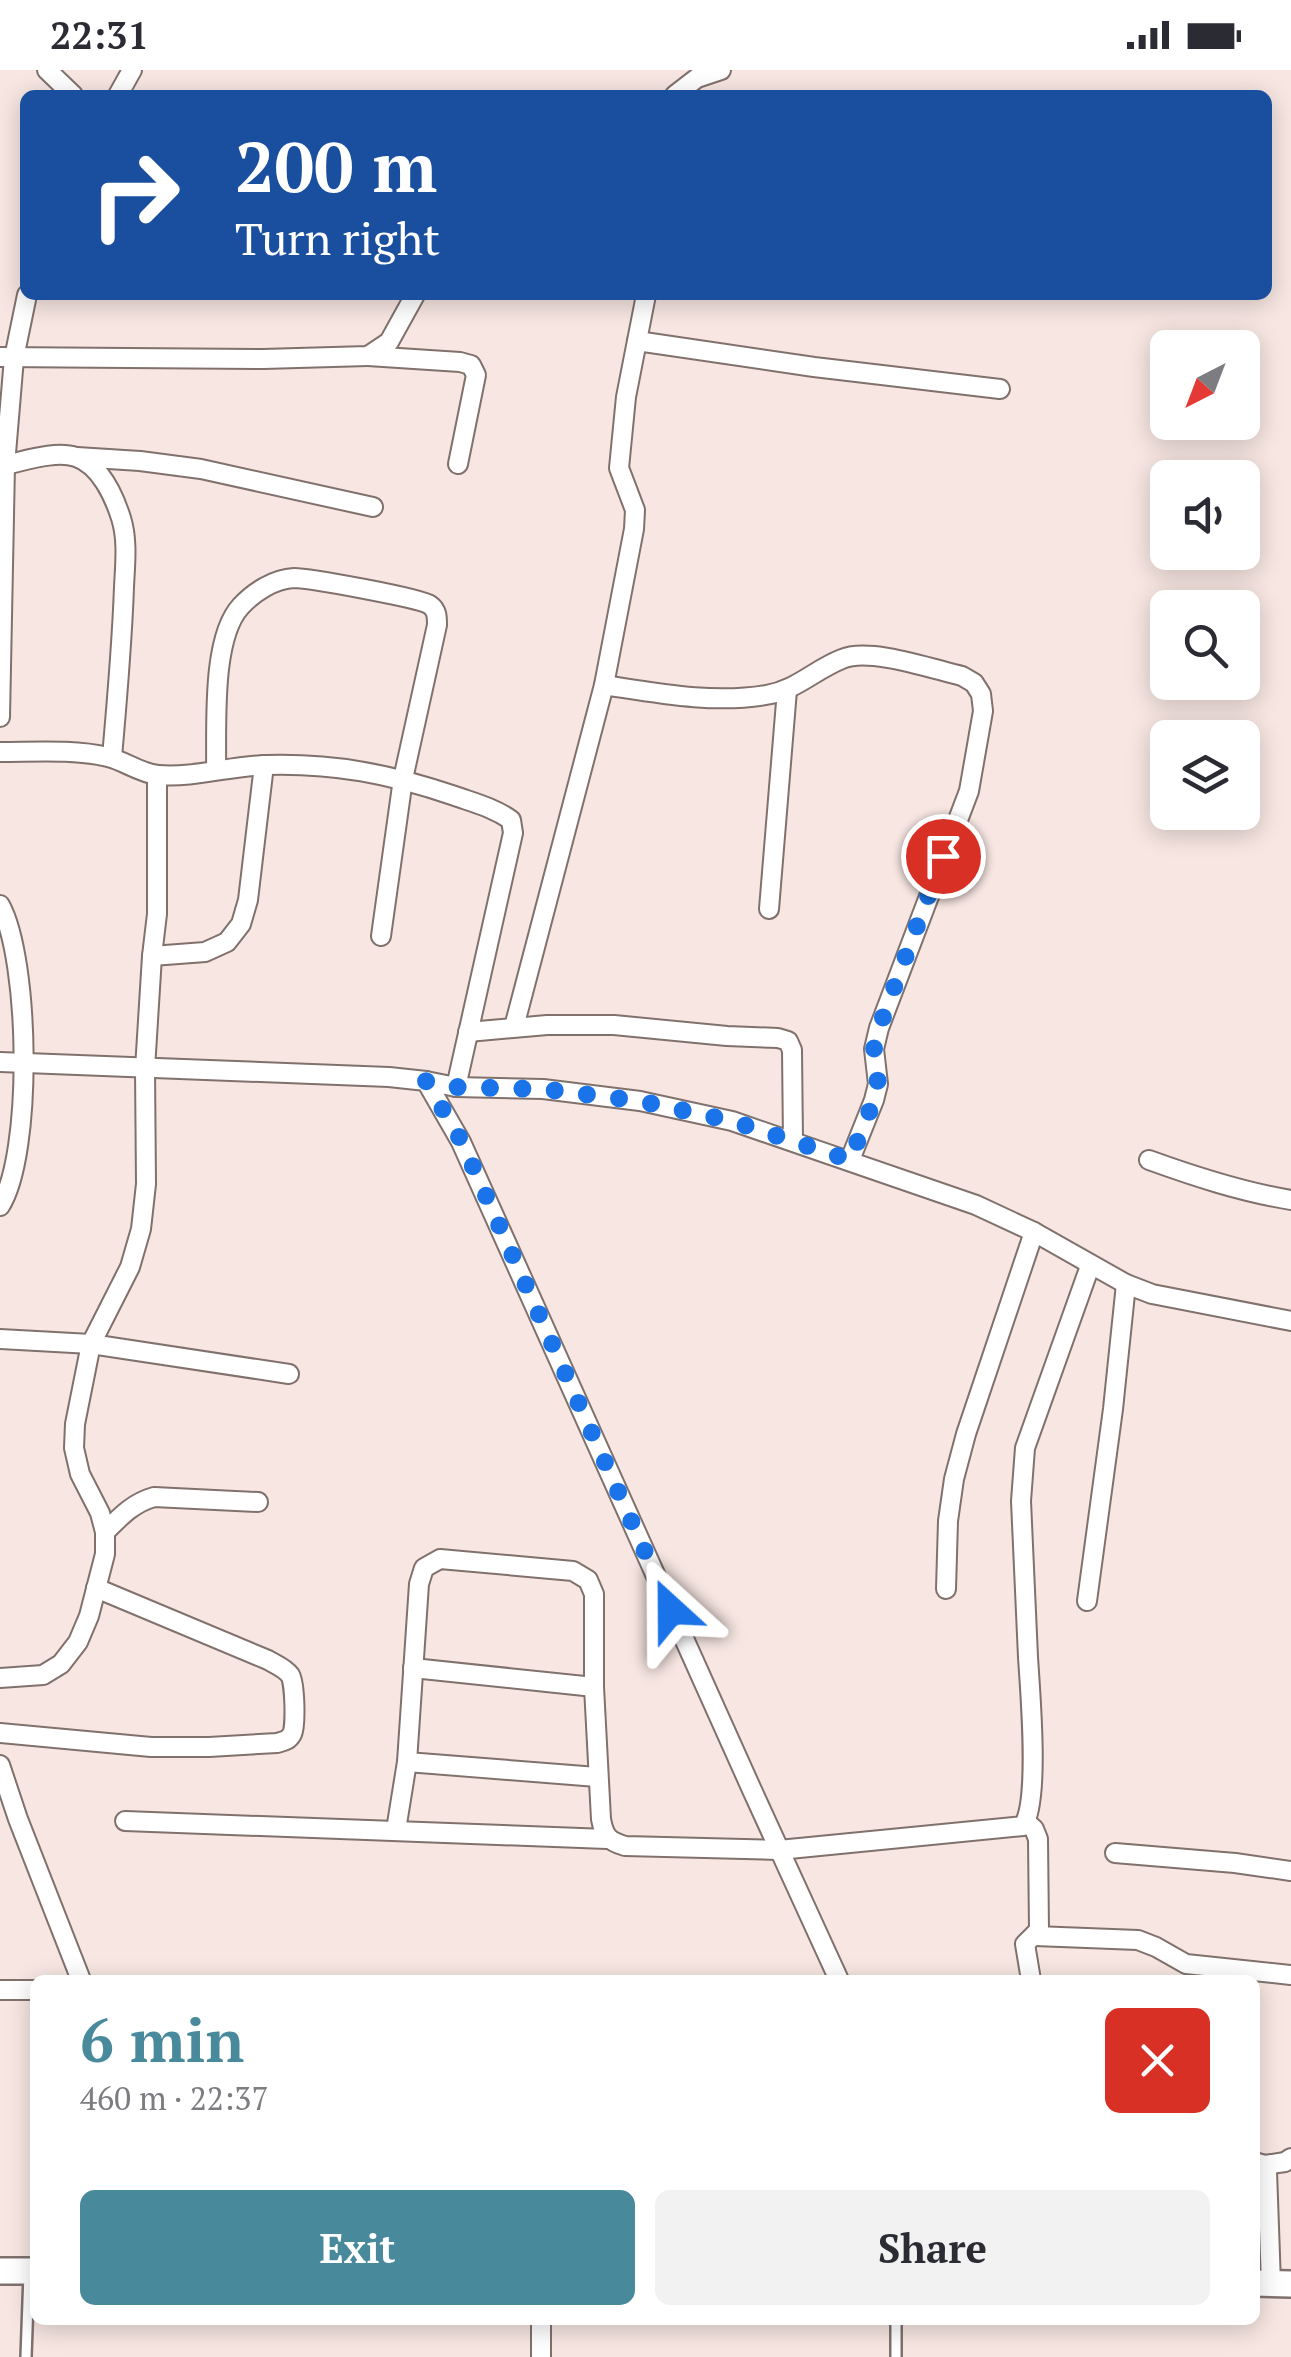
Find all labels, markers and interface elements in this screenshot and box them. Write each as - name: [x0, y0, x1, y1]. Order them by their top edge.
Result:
- text: 22:31: [50, 10, 149, 60]
- text: 200 m: [235, 119, 437, 212]
- icon: right: [70, 130, 200, 260]
- text: Turn right: [235, 208, 440, 268]
- north arrow: [1150, 330, 1260, 440]
- map controls: [1150, 330, 1260, 830]
- button: sound: [1150, 460, 1260, 570]
- button: search: [1150, 590, 1260, 700]
- button: layers: [1150, 720, 1260, 830]
- pin: [901, 814, 986, 899]
- icon: arrive: [916, 829, 971, 884]
- position arrow: [619, 1558, 723, 1662]
- text: 6 min: [80, 2000, 244, 2079]
- button: close: [1105, 2008, 1210, 2113]
- text: 460 m · 22:37: [80, 2077, 268, 2119]
- button: Exit: [80, 2190, 635, 2305]
- button: Share: [655, 2190, 1210, 2305]

